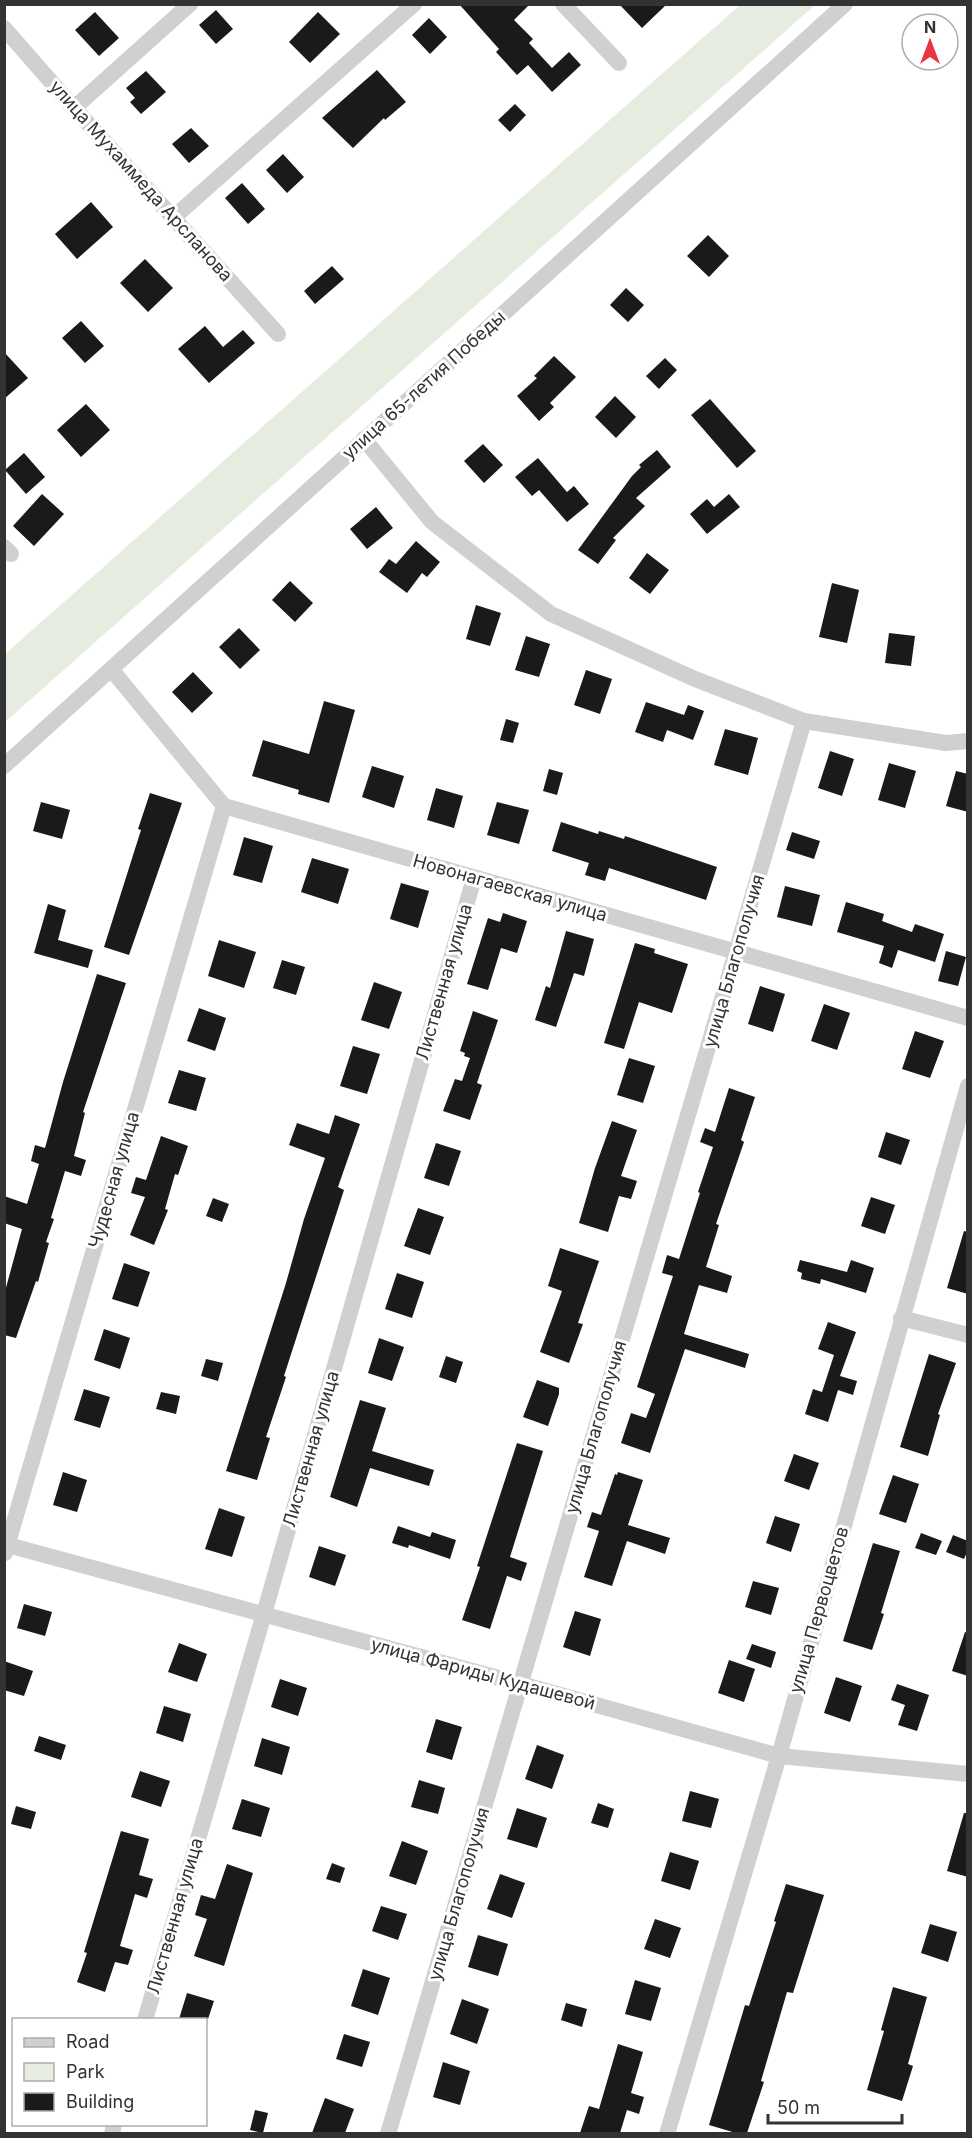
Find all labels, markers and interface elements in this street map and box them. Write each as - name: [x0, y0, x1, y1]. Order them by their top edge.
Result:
- north arrow: [900, 12, 960, 72]
- text: N: [924, 17, 936, 37]
- street label: улица Мухаммеда Арсланова: [46, 76, 237, 285]
- street label: улица 65-летия Победы: [338, 306, 509, 463]
- street label: Новонагаевская улица: [411, 850, 610, 925]
- street label: улица Благополучия: [699, 872, 768, 1050]
- street label: Лиственная улица: [411, 901, 476, 1062]
- street label: Чудесная улица: [84, 1109, 143, 1251]
- street label: улица Благополучия: [561, 1338, 630, 1516]
- street label: Лиственная улица: [278, 1368, 343, 1529]
- street label: улица Первоцветов: [785, 1524, 852, 1696]
- street label: улица Фариды Кудашевой: [369, 1633, 598, 1714]
- street label: улица Благополучия: [424, 1805, 493, 1983]
- street label: Лиственная улица: [142, 1835, 207, 1996]
- legend: [12, 2018, 207, 2126]
- text: Road: [66, 2031, 109, 2052]
- text: Park: [66, 2061, 105, 2082]
- scale bar: [768, 2087, 902, 2125]
- text: Building: [66, 2091, 134, 2112]
- text: 50 m: [777, 2097, 820, 2118]

